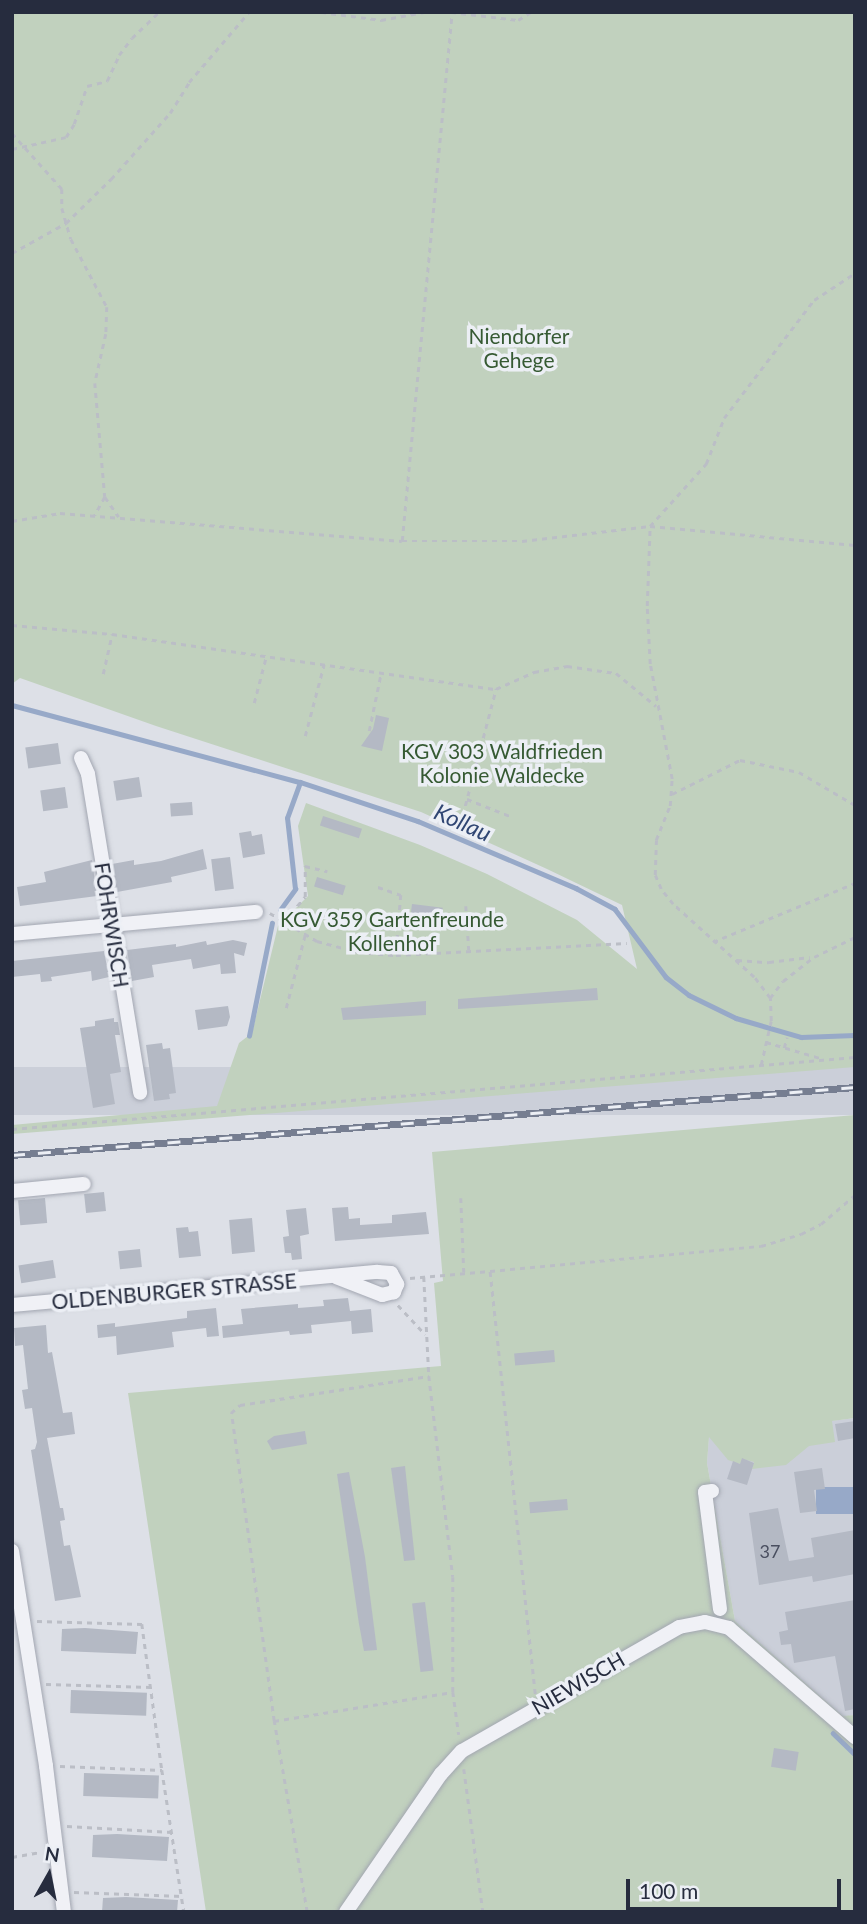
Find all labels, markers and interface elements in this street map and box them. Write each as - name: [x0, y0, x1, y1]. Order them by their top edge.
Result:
- park label: Niendorfer Gehege: [469, 323, 569, 373]
- park label: KGV 303 Waldfrieden Kolonie Waldecke: [400, 738, 604, 788]
- water label: Kollau: [430, 797, 496, 847]
- street label: FOHRWISCH: [90, 861, 134, 989]
- park label: KGV 359 Gartenfreunde Kollenhof: [279, 906, 505, 956]
- street label: OLDENBURGER STRASSE: [50, 1268, 298, 1314]
- house number: 37: [760, 1540, 780, 1562]
- street label: NIEWISCH: [527, 1646, 629, 1720]
- north arrow: [14, 1840, 84, 1910]
- text: N: [43, 1841, 61, 1866]
- scale bar: [629, 1864, 844, 1908]
- text: 100 m: [639, 1878, 698, 1903]

